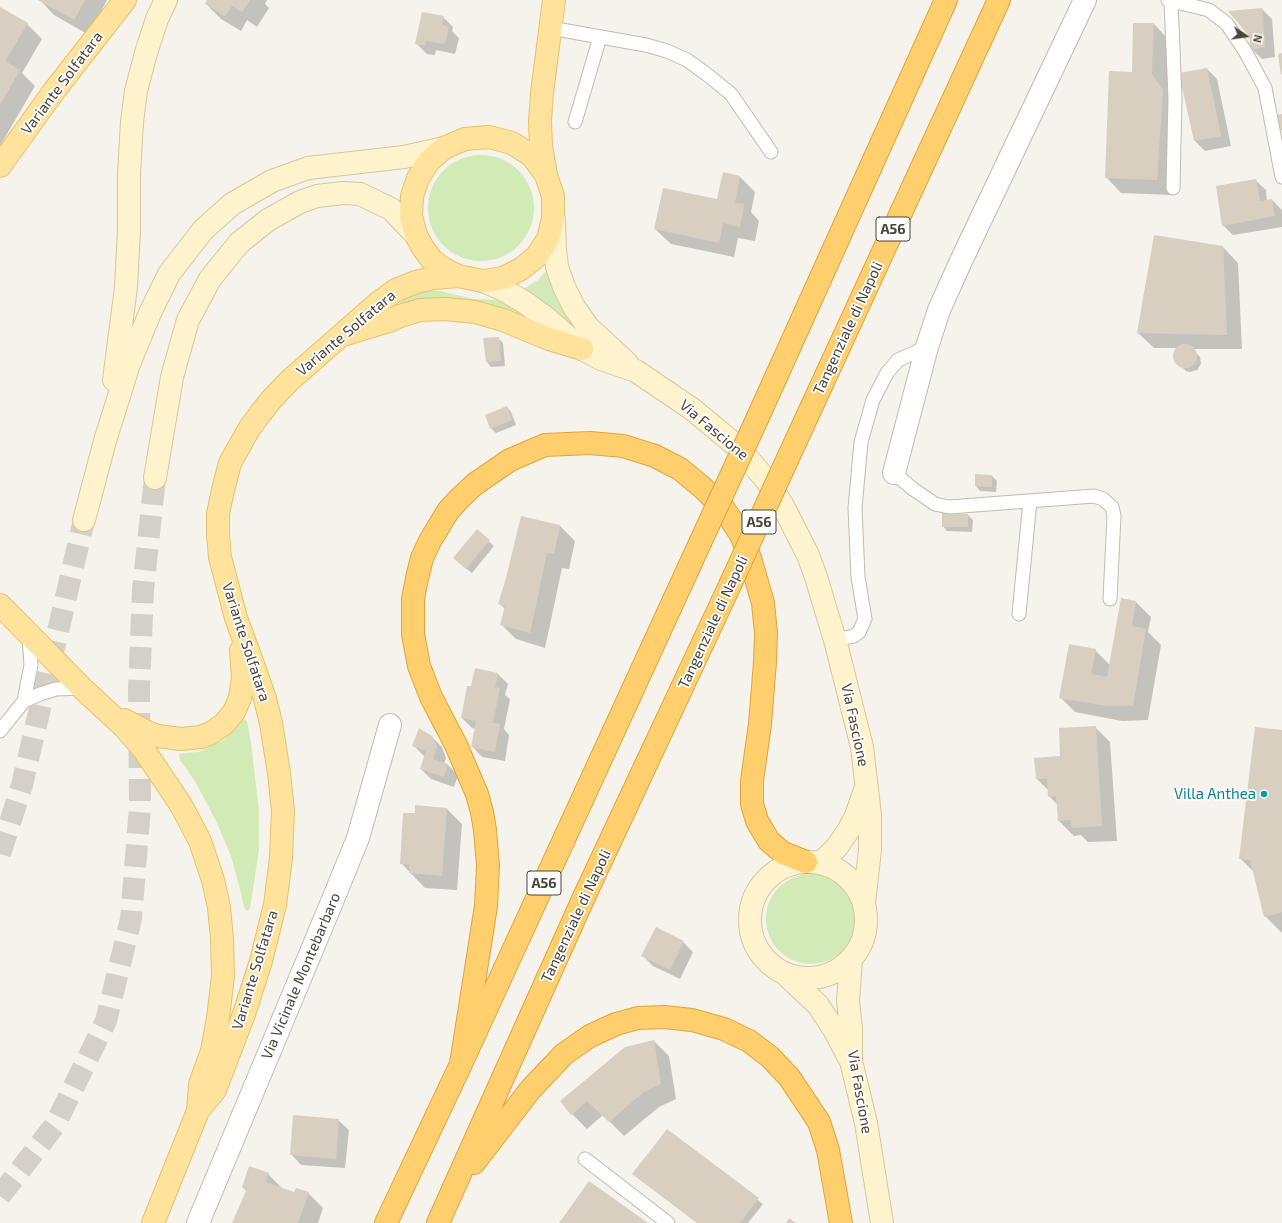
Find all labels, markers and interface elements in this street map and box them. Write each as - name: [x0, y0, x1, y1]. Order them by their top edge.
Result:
- north arrow: [1226, 16, 1266, 56]
- street label: Variante Solfatara: [17, 28, 107, 138]
- text: N: [1251, 33, 1265, 44]
- road number: A56: [876, 217, 910, 241]
- street label: Tangenziale di Napoli: [809, 259, 887, 397]
- street label: Variante Solfatara: [293, 286, 399, 380]
- street label: Via Fascione: [676, 396, 752, 464]
- road number: A56: [742, 510, 776, 534]
- street label: Tangenziale di Napoli: [674, 553, 752, 691]
- street label: Variante Solfatara: [218, 580, 274, 704]
- street label: Via Fascione: [837, 682, 873, 768]
- place label: Villa Anthea: [1174, 785, 1256, 803]
- marker: Villa Anthea: [1259, 789, 1269, 799]
- street label: Tangenziale di Napoli: [537, 847, 615, 985]
- road number: A56: [527, 871, 561, 895]
- street label: Via Vicinale Montebarbaro: [258, 890, 344, 1062]
- street label: Variante Solfatara: [228, 908, 282, 1032]
- street label: Via Fascione: [844, 1049, 876, 1135]

